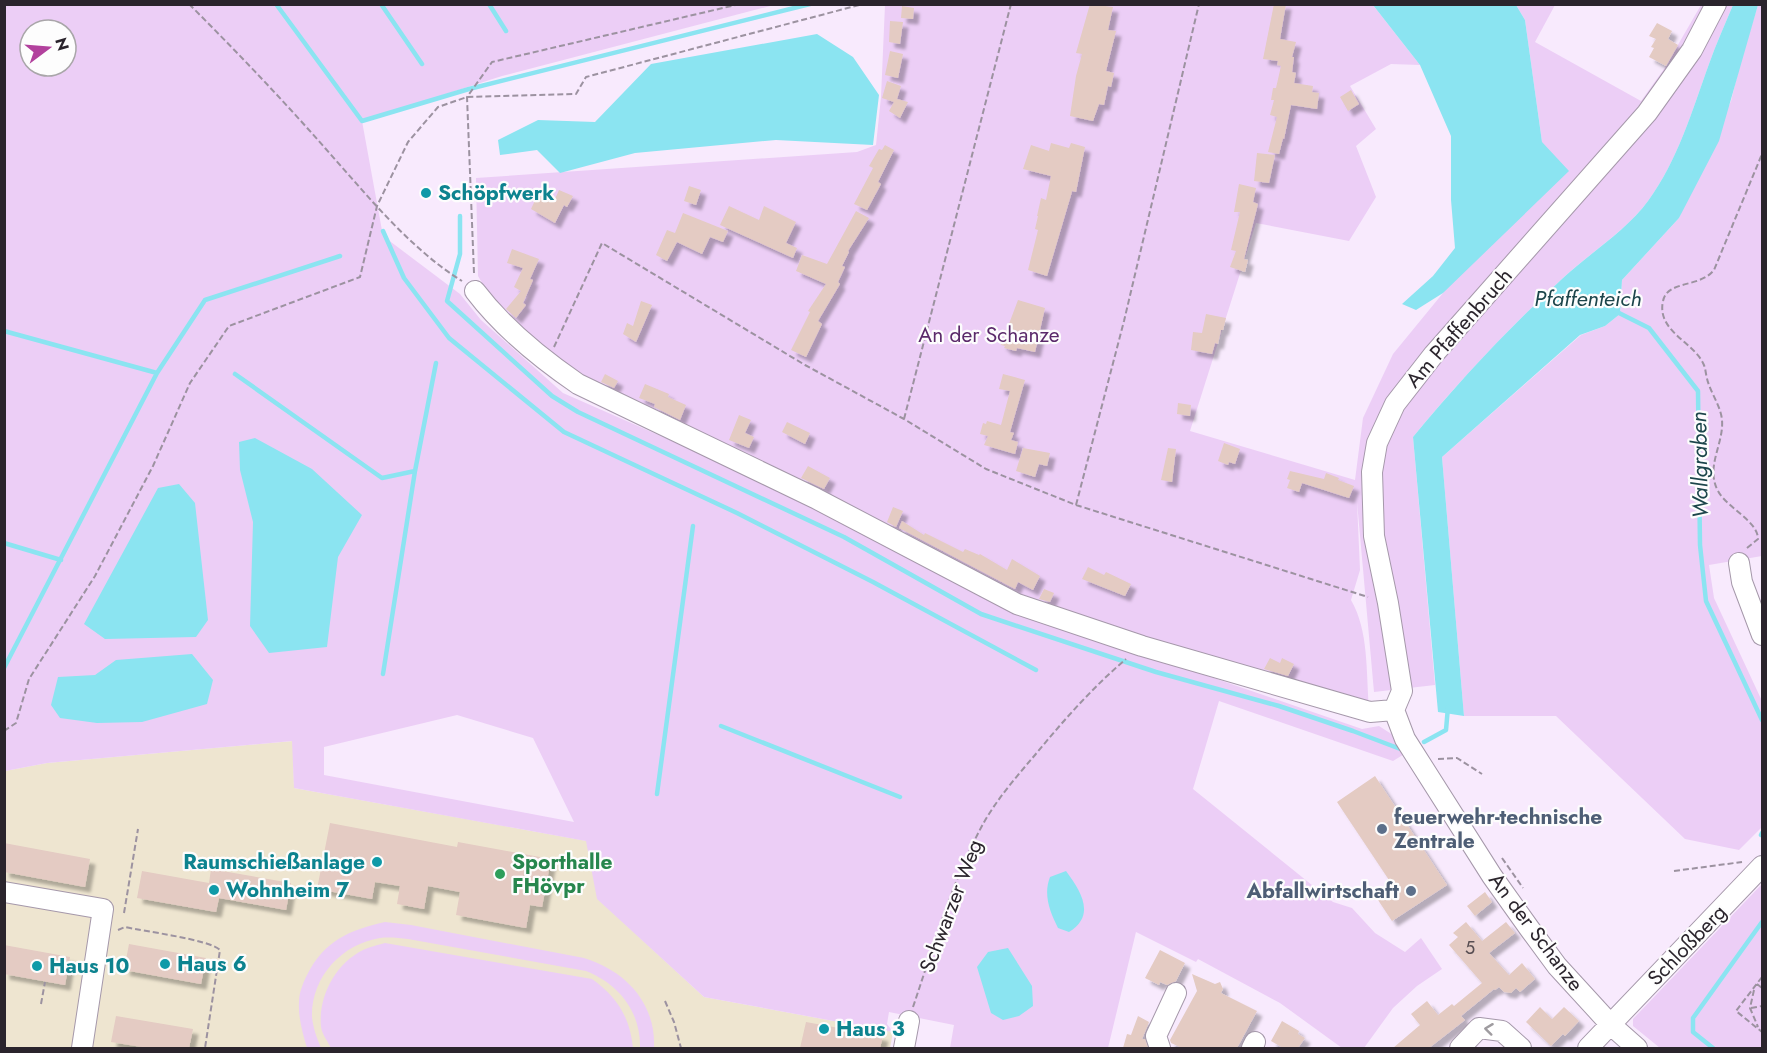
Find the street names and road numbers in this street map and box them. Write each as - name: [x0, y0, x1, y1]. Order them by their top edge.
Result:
- street label: Am Pfaffenbruch: [1399, 262, 1519, 394]
- street label: Schwarzer Weg: [912, 835, 990, 977]
- street label: An der Schanze: [1481, 867, 1591, 998]
- street label: Schloßberg: [1641, 898, 1733, 992]

